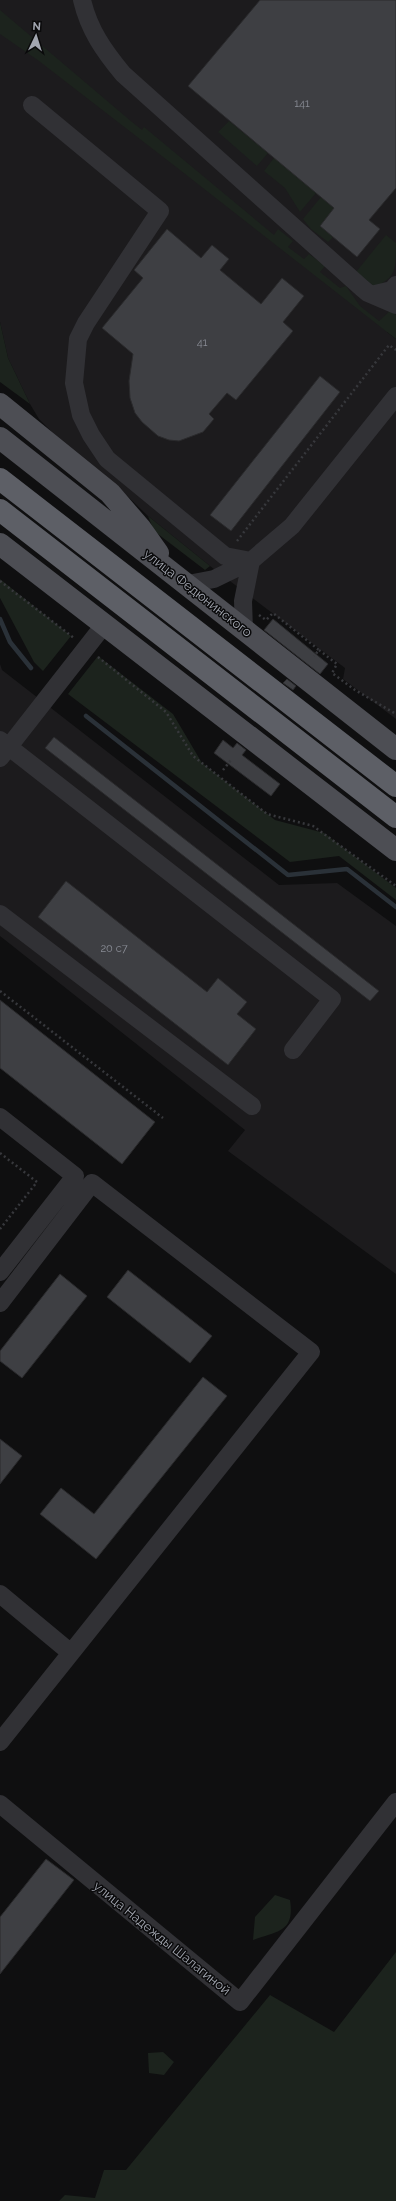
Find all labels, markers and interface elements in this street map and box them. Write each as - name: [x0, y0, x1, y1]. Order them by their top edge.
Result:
- north arrow: [16, 16, 56, 56]
- text: N: [32, 20, 41, 33]
- house number: 141: [294, 97, 310, 110]
- house number: 41: [197, 336, 208, 349]
- street label: улица Федюнинского: [141, 546, 255, 640]
- house number: 20 с7: [100, 942, 128, 955]
- street label: улица Надежды Шалагиной: [91, 1878, 233, 1998]

